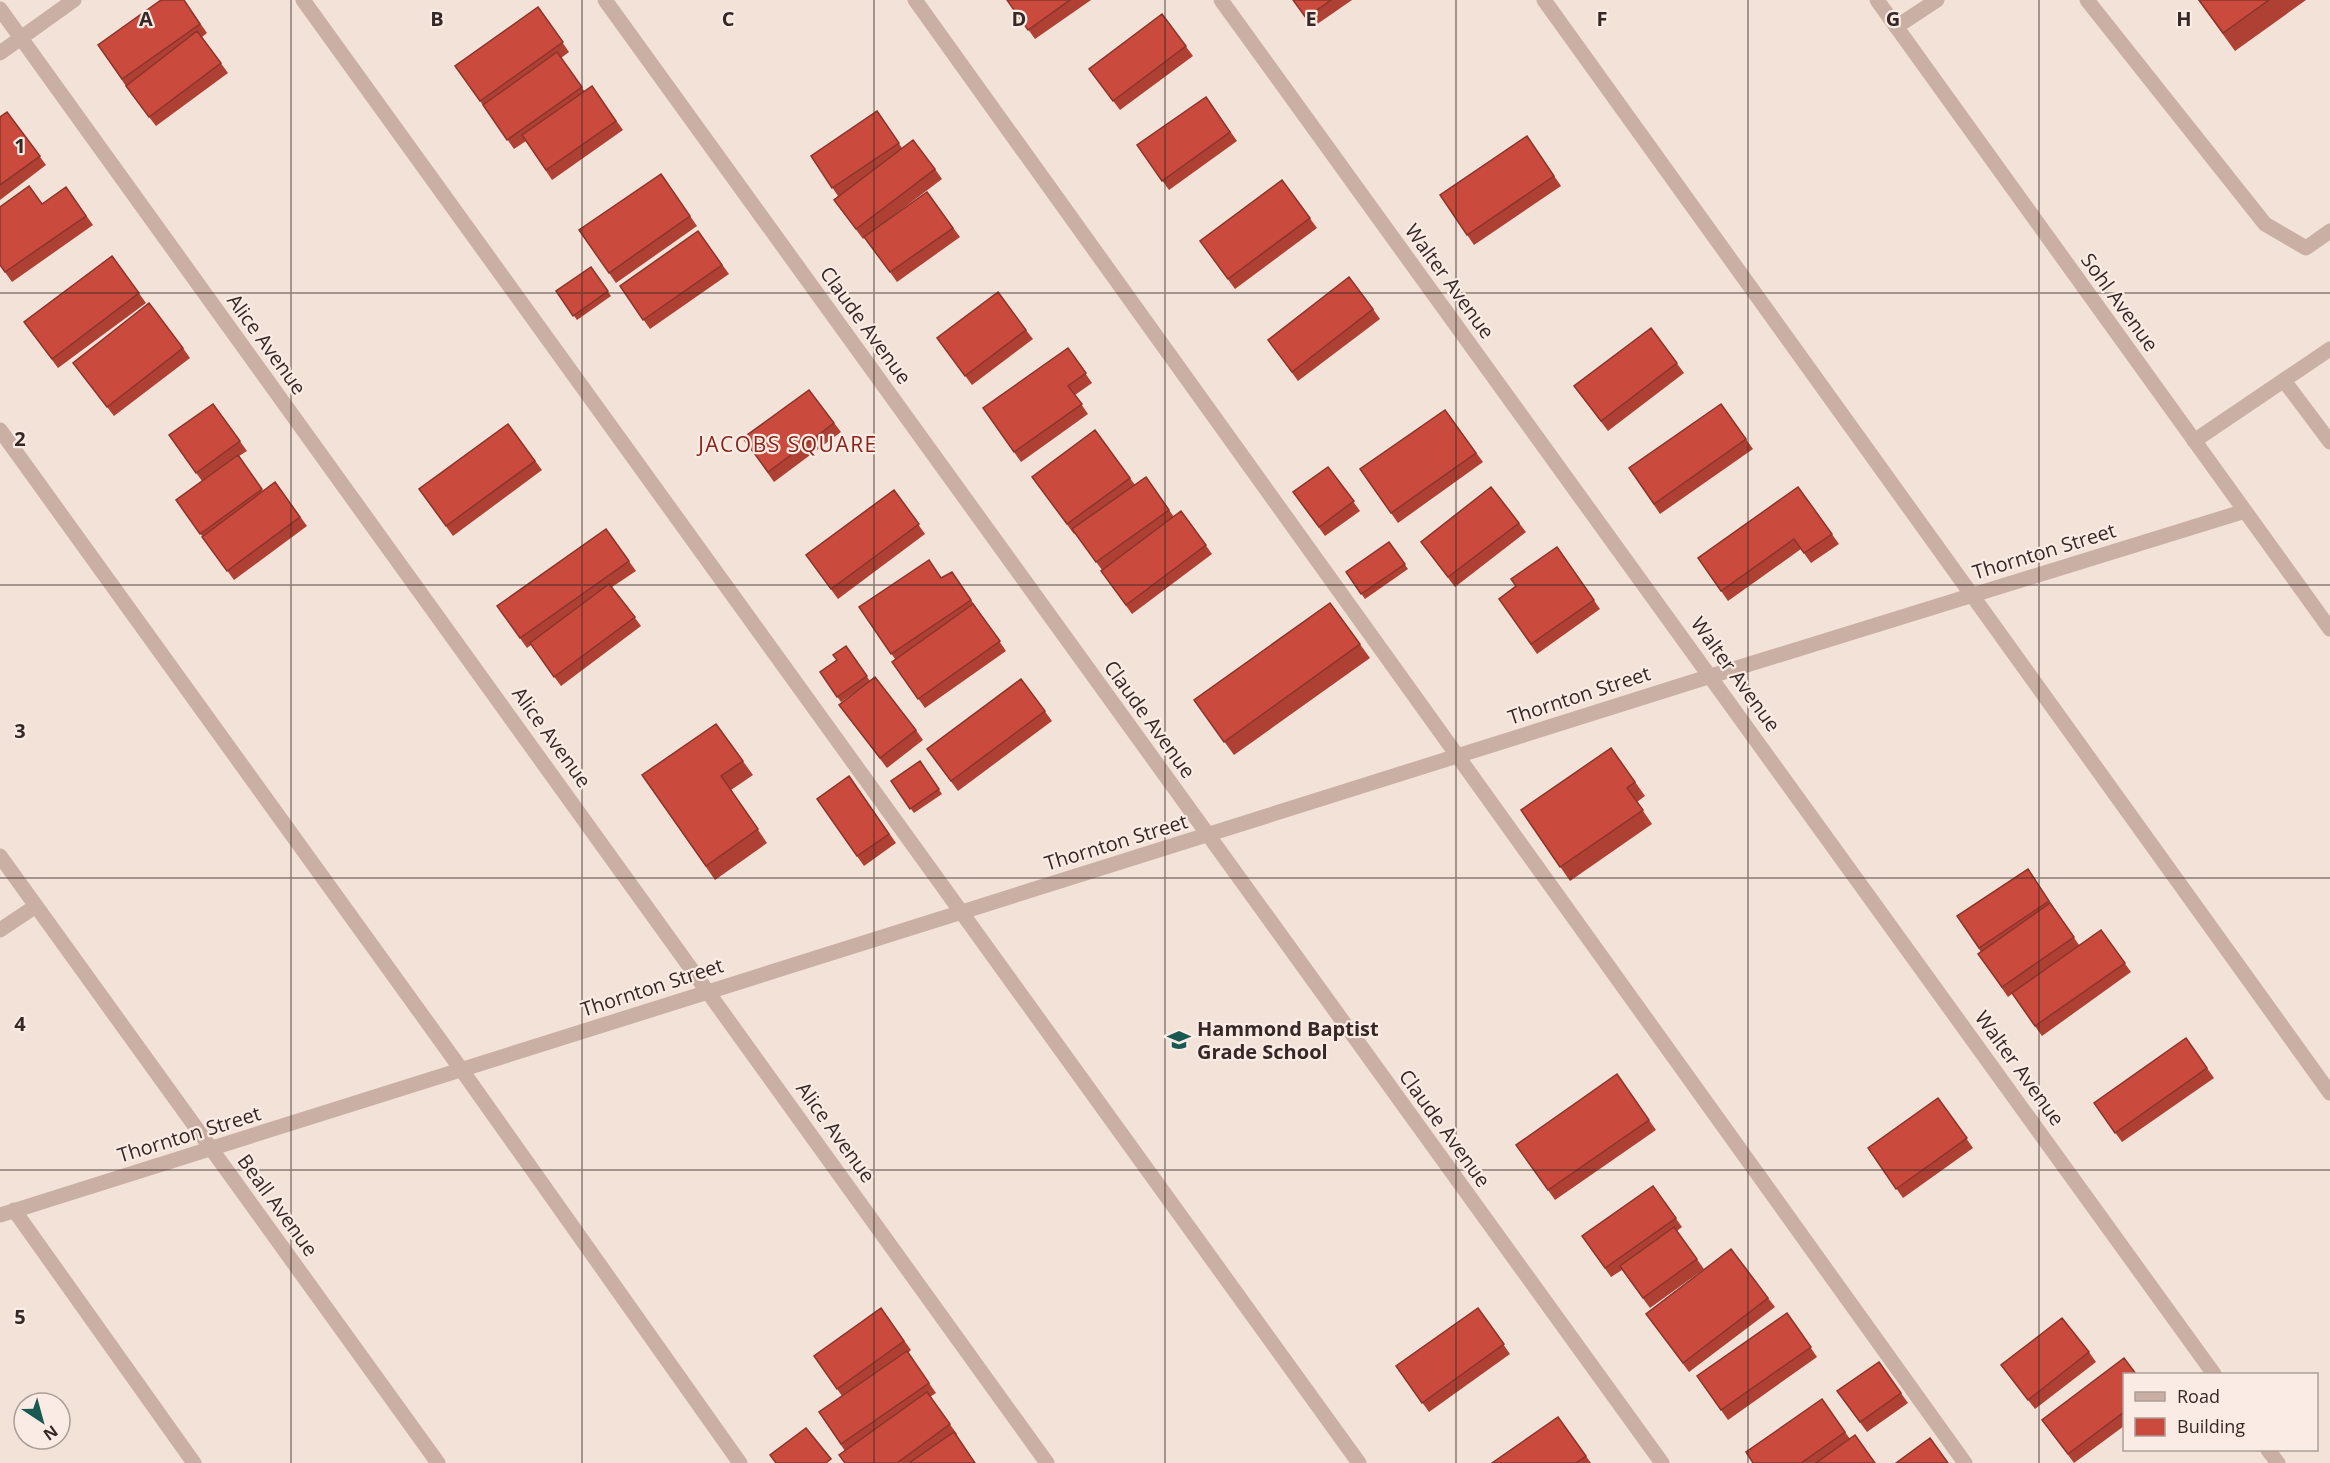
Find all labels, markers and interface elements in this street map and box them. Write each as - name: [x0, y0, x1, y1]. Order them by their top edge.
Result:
- text: A: [139, 5, 153, 32]
- text: B: [430, 5, 444, 32]
- text: C: [722, 5, 735, 32]
- text: D: [1012, 5, 1026, 32]
- text: E: [1305, 5, 1317, 32]
- text: F: [1597, 5, 1607, 32]
- text: G: [1886, 5, 1900, 32]
- text: H: [2176, 5, 2192, 32]
- text: 1: [14, 132, 26, 159]
- street label: Walter Avenue: [1399, 218, 1501, 344]
- street label: Sohl Avenue: [2075, 247, 2165, 357]
- street label: Claude Avenue: [814, 261, 918, 389]
- street label: Alice Avenue: [221, 288, 313, 400]
- text: 2: [14, 425, 26, 452]
- district label: JACOBS SQUARE: [696, 430, 878, 458]
- street label: Thornton Street: [1969, 516, 2119, 586]
- street label: Walter Avenue: [1685, 611, 1787, 737]
- street label: Claude Avenue: [1098, 655, 1202, 783]
- street label: Thornton Street: [1504, 659, 1654, 731]
- street label: Alice Avenue: [506, 681, 598, 793]
- text: 3: [14, 717, 26, 744]
- street label: Thornton Street: [1041, 807, 1191, 877]
- street label: Thornton Street: [577, 951, 727, 1023]
- street label: Walter Avenue: [1969, 1005, 2071, 1131]
- text: 4: [14, 1010, 26, 1037]
- place label: Hammond Baptist Grade School: [1197, 1015, 1379, 1065]
- school or university icon: Hammond Baptist Grade School: [1166, 1027, 1192, 1053]
- street label: Claude Avenue: [1393, 1064, 1497, 1192]
- street label: Alice Avenue: [790, 1076, 882, 1188]
- street label: Thornton Street: [114, 1099, 264, 1169]
- street label: Beall Avenue: [232, 1148, 324, 1262]
- text: 5: [14, 1303, 26, 1330]
- legend: [2123, 1373, 2318, 1451]
- text: Road: [2177, 1384, 2220, 1408]
- north arrow: [12, 1391, 72, 1451]
- text: Building: [2177, 1414, 2245, 1438]
- text: N: [39, 1420, 63, 1446]

